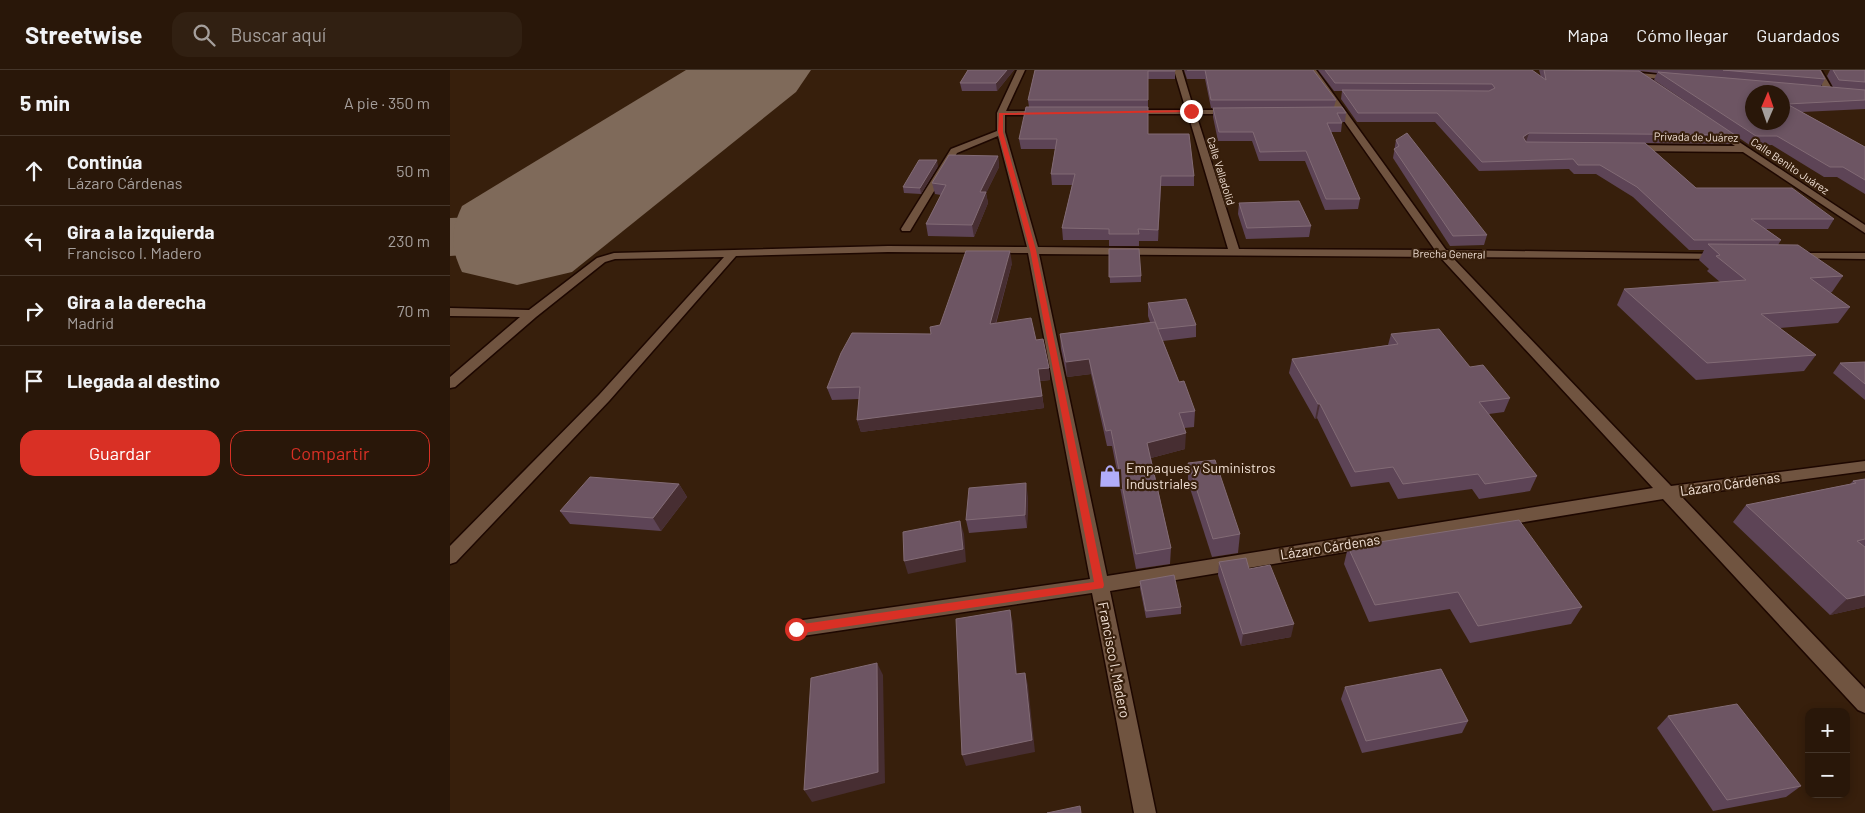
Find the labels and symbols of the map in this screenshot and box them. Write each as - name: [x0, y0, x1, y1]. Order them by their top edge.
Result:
- north arrow: [1745, 85, 1790, 130]
- route end: [1180, 100, 1203, 123]
- street label: Privada de Juárez: [1654, 129, 1738, 144]
- street label: Calle Valladolid: [1205, 135, 1238, 207]
- street label: Calle Benito Juárez: [1749, 135, 1832, 197]
- street label: Brecha General: [1413, 246, 1485, 261]
- place label: Empaques y Suministros Industriales: [1126, 459, 1276, 492]
- shop icon: Empaques y Suministros Industriales: [1097, 463, 1123, 489]
- street label: Lázaro Cárdenas: [1679, 468, 1781, 499]
- street label: Lázaro Cárdenas: [1279, 530, 1381, 563]
- street label: Francisco I. Madero: [1095, 600, 1134, 719]
- route start: [785, 618, 808, 641]

